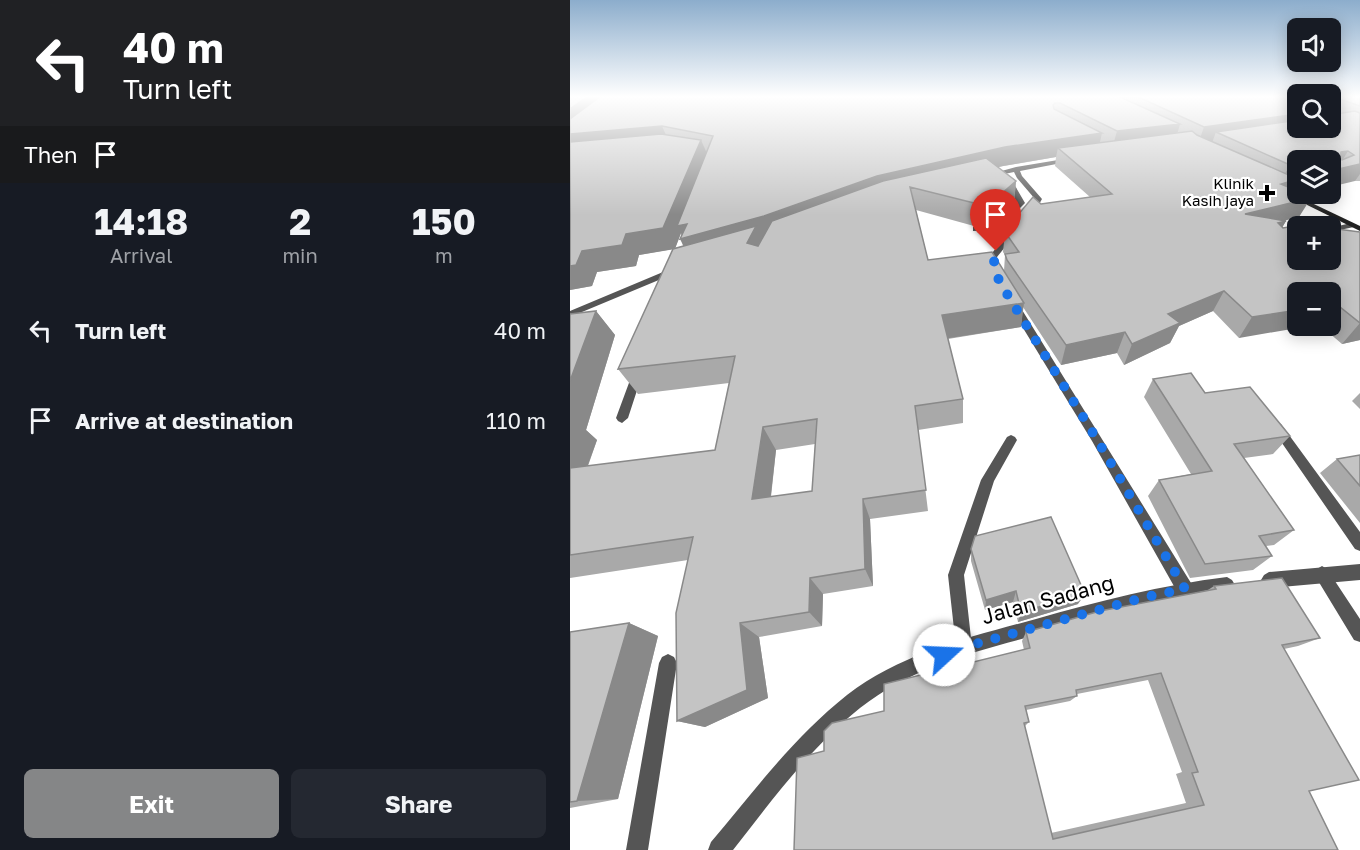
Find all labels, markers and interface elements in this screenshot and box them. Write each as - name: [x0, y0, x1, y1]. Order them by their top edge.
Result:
- map controls: [1287, 18, 1341, 336]
- button: sound: [1287, 18, 1341, 72]
- text: 40 m: [123, 22, 224, 72]
- icon: left: [24, 24, 102, 102]
- text: Turn left: [123, 73, 232, 105]
- button: search: [1287, 84, 1341, 138]
- icon: arrive: [89, 138, 122, 171]
- text: Then: [24, 141, 77, 168]
- button: layers: [1287, 150, 1341, 204]
- place label: Klinik Kasih jaya: [1182, 174, 1255, 209]
- marker: Klinik Kasih jaya: [1258, 184, 1276, 202]
- pin: [970, 189, 1021, 251]
- icon: arrive: [979, 198, 1012, 231]
- text: 14:18: [94, 200, 188, 243]
- text: 2: [289, 200, 311, 243]
- text: 150: [412, 200, 476, 243]
- button: +: [1287, 216, 1341, 270]
- text: Arrival: [110, 243, 173, 267]
- text: min: [282, 243, 318, 267]
- text: m: [435, 243, 453, 267]
- button: −: [1287, 282, 1341, 336]
- icon: left: [24, 314, 57, 347]
- text: Turn left: [75, 317, 166, 344]
- text: 40 m: [494, 317, 546, 344]
- icon: arrive: [24, 404, 57, 437]
- text: Arrive at destination: [75, 407, 293, 434]
- text: 110 m: [486, 407, 546, 434]
- street label: Jalan Sadang: [979, 569, 1117, 629]
- position arrow: [912, 623, 976, 687]
- button: Exit: [24, 769, 279, 838]
- button: Share: [291, 769, 546, 838]

